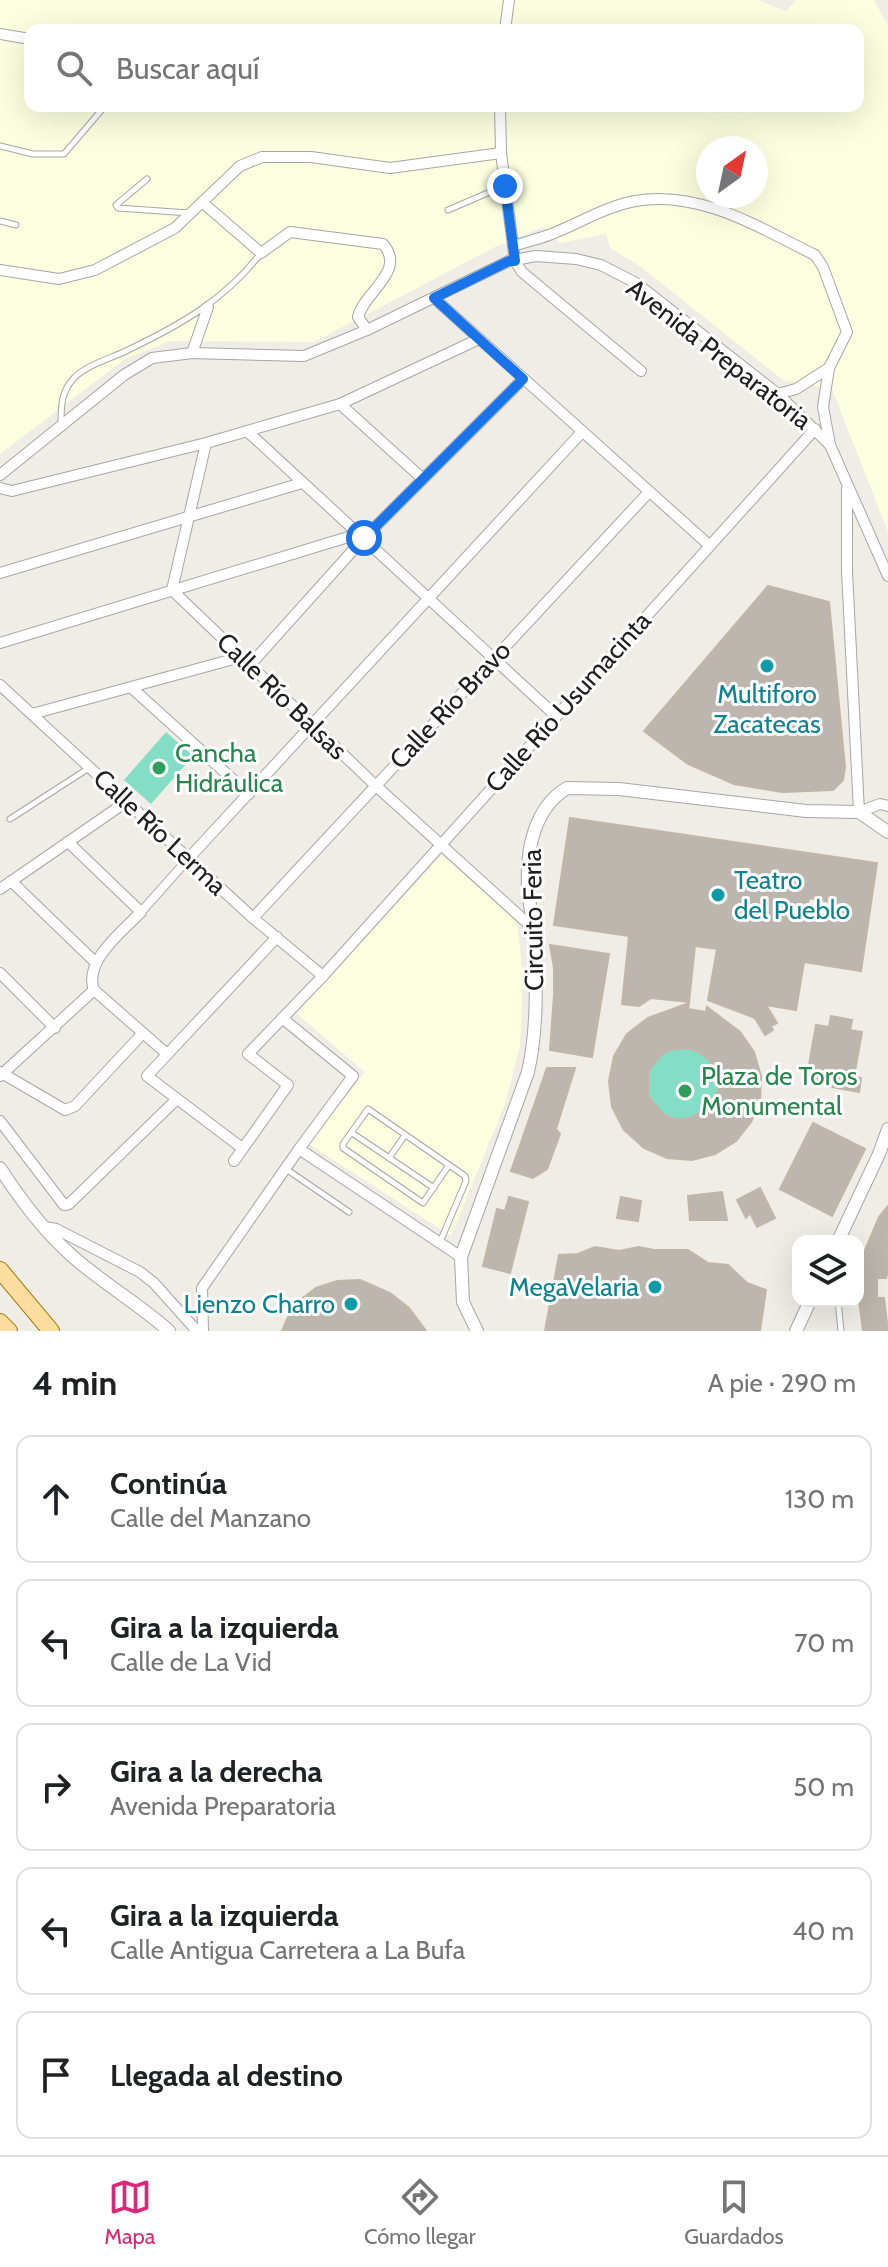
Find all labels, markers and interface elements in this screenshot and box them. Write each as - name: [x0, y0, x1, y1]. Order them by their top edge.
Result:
- search box: [24, 24, 864, 112]
- icon: search: [52, 46, 96, 90]
- text: Buscar aquí: [116, 50, 259, 87]
- north arrow: [696, 136, 768, 208]
- route end: [487, 168, 523, 204]
- street label: Avenida Preparatoria: [620, 272, 818, 436]
- route start: [346, 520, 382, 556]
- street label: Calle Río Usumacinta: [478, 605, 658, 799]
- street label: Calle Río Balsas: [210, 626, 354, 766]
- street label: Calle Río Bravo: [383, 634, 517, 776]
- marker: Multiforo Zacatecas: [758, 657, 776, 675]
- place label: Multiforo Zacatecas: [713, 678, 821, 740]
- place label: Cancha Hidráulica: [175, 737, 284, 799]
- marker: Cancha Hidráulica: [150, 759, 168, 777]
- street label: Calle Río Lerma: [87, 762, 234, 902]
- street label: Circuito Feria: [516, 848, 550, 991]
- place label: Teatro del Pueblo: [734, 864, 850, 926]
- marker: Teatro del Pueblo: [709, 886, 727, 904]
- place label: Plaza de Toros Monumental: [701, 1060, 858, 1122]
- marker: Plaza de Toros Monumental: [676, 1082, 694, 1100]
- map controls: [792, 1235, 864, 1307]
- button: layers: [792, 1235, 864, 1307]
- place label: MegaVelaria: [509, 1271, 640, 1303]
- marker: MegaVelaria: [646, 1278, 664, 1296]
- place label: Lienzo Charro: [184, 1288, 335, 1320]
- marker: Lienzo Charro: [342, 1295, 360, 1313]
- text: 4 min: [32, 1362, 117, 1404]
- text: A pie · 290 m: [708, 1367, 856, 1399]
- text: Continúa: [110, 1465, 227, 1502]
- icon: ahead: [34, 1477, 78, 1521]
- text: 130 m: [785, 1483, 854, 1515]
- text: Calle del Manzano: [110, 1502, 311, 1534]
- text: Gira a la izquierda: [110, 1609, 339, 1646]
- icon: left: [34, 1621, 78, 1665]
- text: 70 m: [794, 1627, 854, 1659]
- text: Calle de La Vid: [110, 1646, 272, 1678]
- text: Gira a la derecha: [110, 1753, 322, 1790]
- icon: right: [34, 1765, 78, 1809]
- text: 50 m: [793, 1771, 854, 1803]
- text: Avenida Preparatoria: [110, 1790, 336, 1822]
- text: Gira a la izquierda: [110, 1897, 339, 1934]
- icon: left: [34, 1909, 78, 1953]
- text: 40 m: [792, 1915, 854, 1947]
- text: Calle Antigua Carretera a La Bufa: [110, 1934, 465, 1966]
- icon: arrive: [34, 2053, 78, 2097]
- text: Llegada al destino: [110, 2057, 343, 2094]
- tab: Mapa: [104, 2175, 155, 2250]
- tab: Cómo llegar: [364, 2175, 476, 2250]
- tab: Guardados: [684, 2175, 784, 2250]

